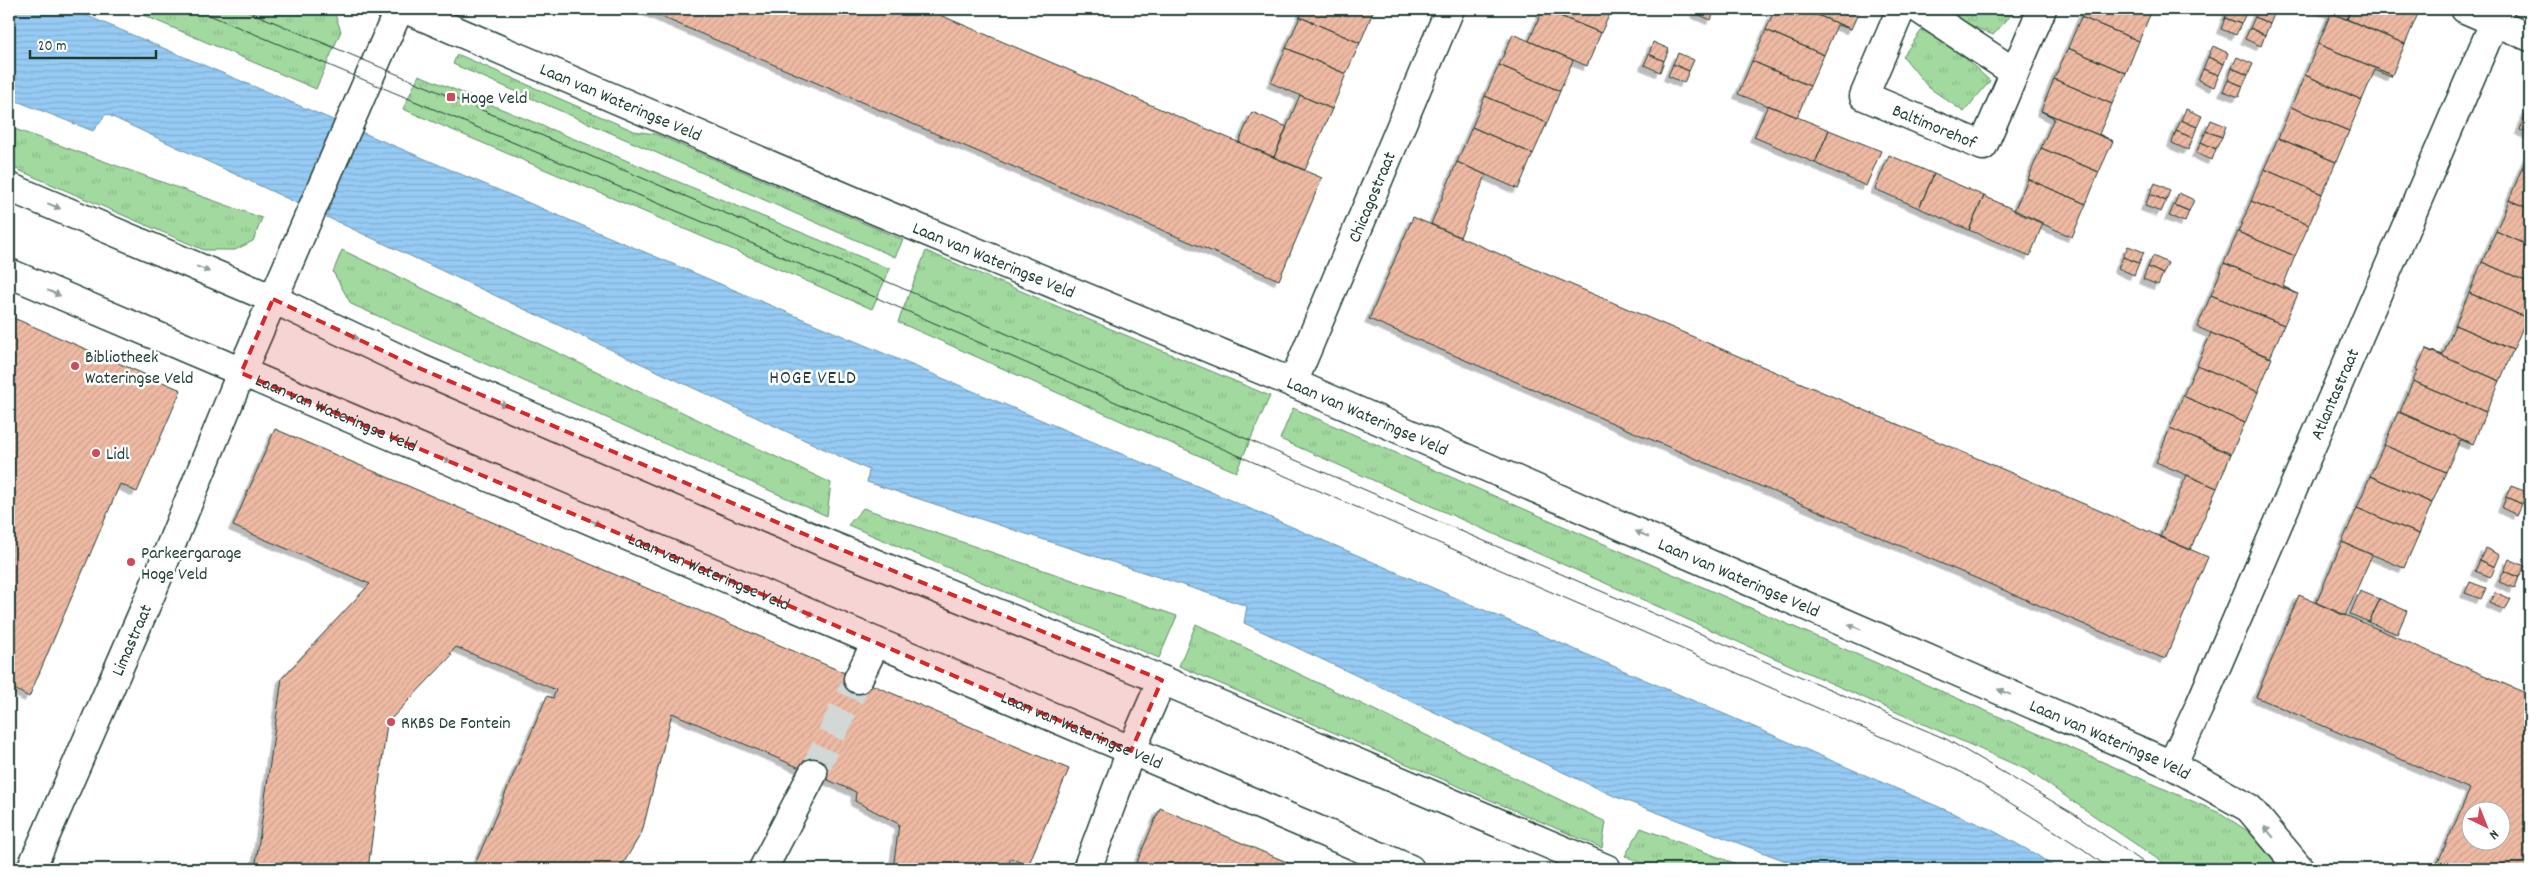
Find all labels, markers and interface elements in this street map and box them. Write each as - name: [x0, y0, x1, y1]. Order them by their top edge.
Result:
- scale bar: [30, 28, 156, 60]
- text: 20 m: [38, 36, 66, 58]
- street label: Laan van Wateringse Veld: [535, 58, 705, 149]
- place label: Hoge Veld: [461, 87, 527, 112]
- marker: Hoge Veld: [445, 91, 457, 103]
- street label: Baltimorehof: [1888, 99, 1980, 157]
- street label: Chicagostraat: [1343, 148, 1404, 247]
- one-way arrow: [47, 203, 61, 211]
- street label: Laan van Wateringse Veld: [908, 217, 1078, 306]
- one-way arrow: [196, 266, 210, 274]
- one-way arrow: [46, 289, 61, 297]
- one-way arrow: [344, 332, 359, 340]
- street label: Atlantastraat: [2306, 345, 2367, 444]
- place label: Bibliotheek Wateringse Veld: [85, 346, 193, 392]
- marker: Bibliotheek Wateringse Veld: [69, 360, 81, 372]
- district label: HOGE VELD: [769, 366, 857, 393]
- street label: Laan van Wateringse Veld: [251, 369, 420, 460]
- street label: Laan van Wateringse Veld: [1282, 372, 1451, 464]
- one-way arrow: [493, 399, 507, 407]
- place label: Lidl: [106, 443, 130, 468]
- marker: Lidl: [90, 447, 102, 459]
- one-way arrow: [437, 456, 452, 464]
- one-way arrow: [587, 519, 601, 527]
- street label: Laan van Wateringse Veld: [623, 528, 793, 619]
- one-way arrow: [1635, 530, 1649, 538]
- street label: Laan van Wateringse Veld: [1653, 533, 1823, 625]
- place label: Parkeergarage Hoge Veld: [141, 542, 242, 588]
- marker: Parkeergarage Hoge Veld: [125, 556, 137, 568]
- street label: Limastraat: [107, 601, 160, 681]
- one-way arrow: [801, 609, 816, 617]
- one-way arrow: [1848, 622, 1862, 630]
- street label: Laan van Wateringse Veld: [996, 686, 1166, 777]
- one-way arrow: [1997, 687, 2011, 695]
- street label: Laan van Wateringse Veld: [2025, 695, 2194, 788]
- place label: RKBS De Fontein: [401, 712, 511, 737]
- marker: RKBS De Fontein: [385, 716, 397, 728]
- north arrow: [2462, 800, 2512, 850]
- text: N: [2484, 824, 2503, 844]
- one-way arrow: [2263, 826, 2274, 839]

